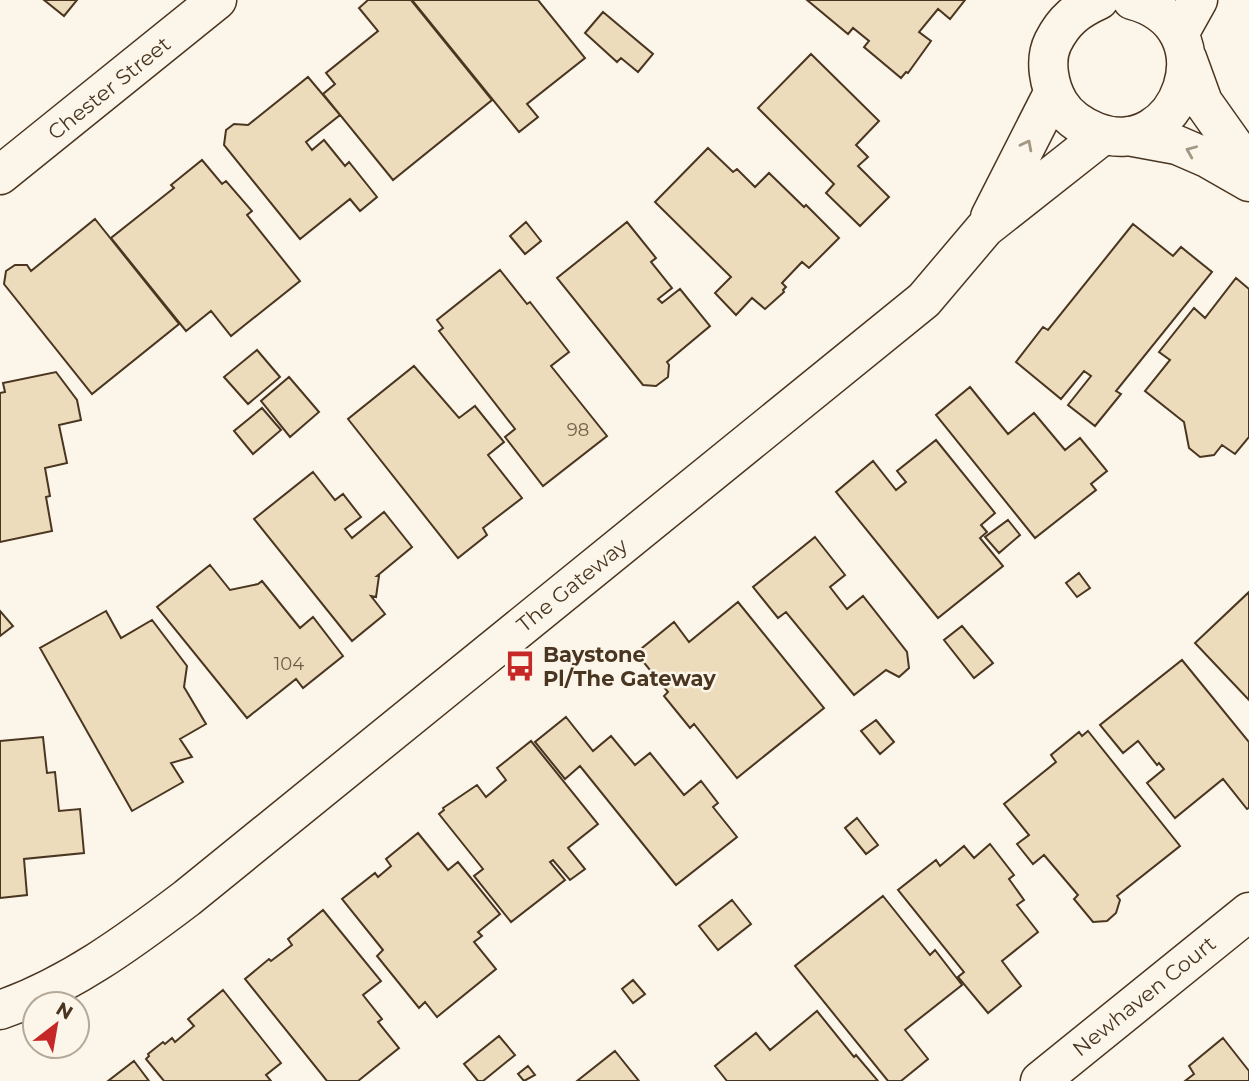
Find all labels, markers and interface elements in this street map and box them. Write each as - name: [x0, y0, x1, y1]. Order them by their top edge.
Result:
- street label: Chester Street: [43, 31, 175, 145]
- one-way arrow: [1018, 140, 1032, 152]
- one-way arrow: [1186, 145, 1198, 159]
- house number: 98: [567, 419, 589, 441]
- street label: The Gateway: [512, 532, 633, 637]
- place label: Baystone Pl/The Gateway: [543, 642, 716, 691]
- bus stop icon: Baystone Pl/The Gateway: [503, 649, 537, 683]
- house number: 104: [274, 653, 304, 675]
- street label: Newhaven Court: [1067, 931, 1221, 1061]
- north arrow: [21, 990, 91, 1060]
- text: N: [52, 997, 77, 1025]

